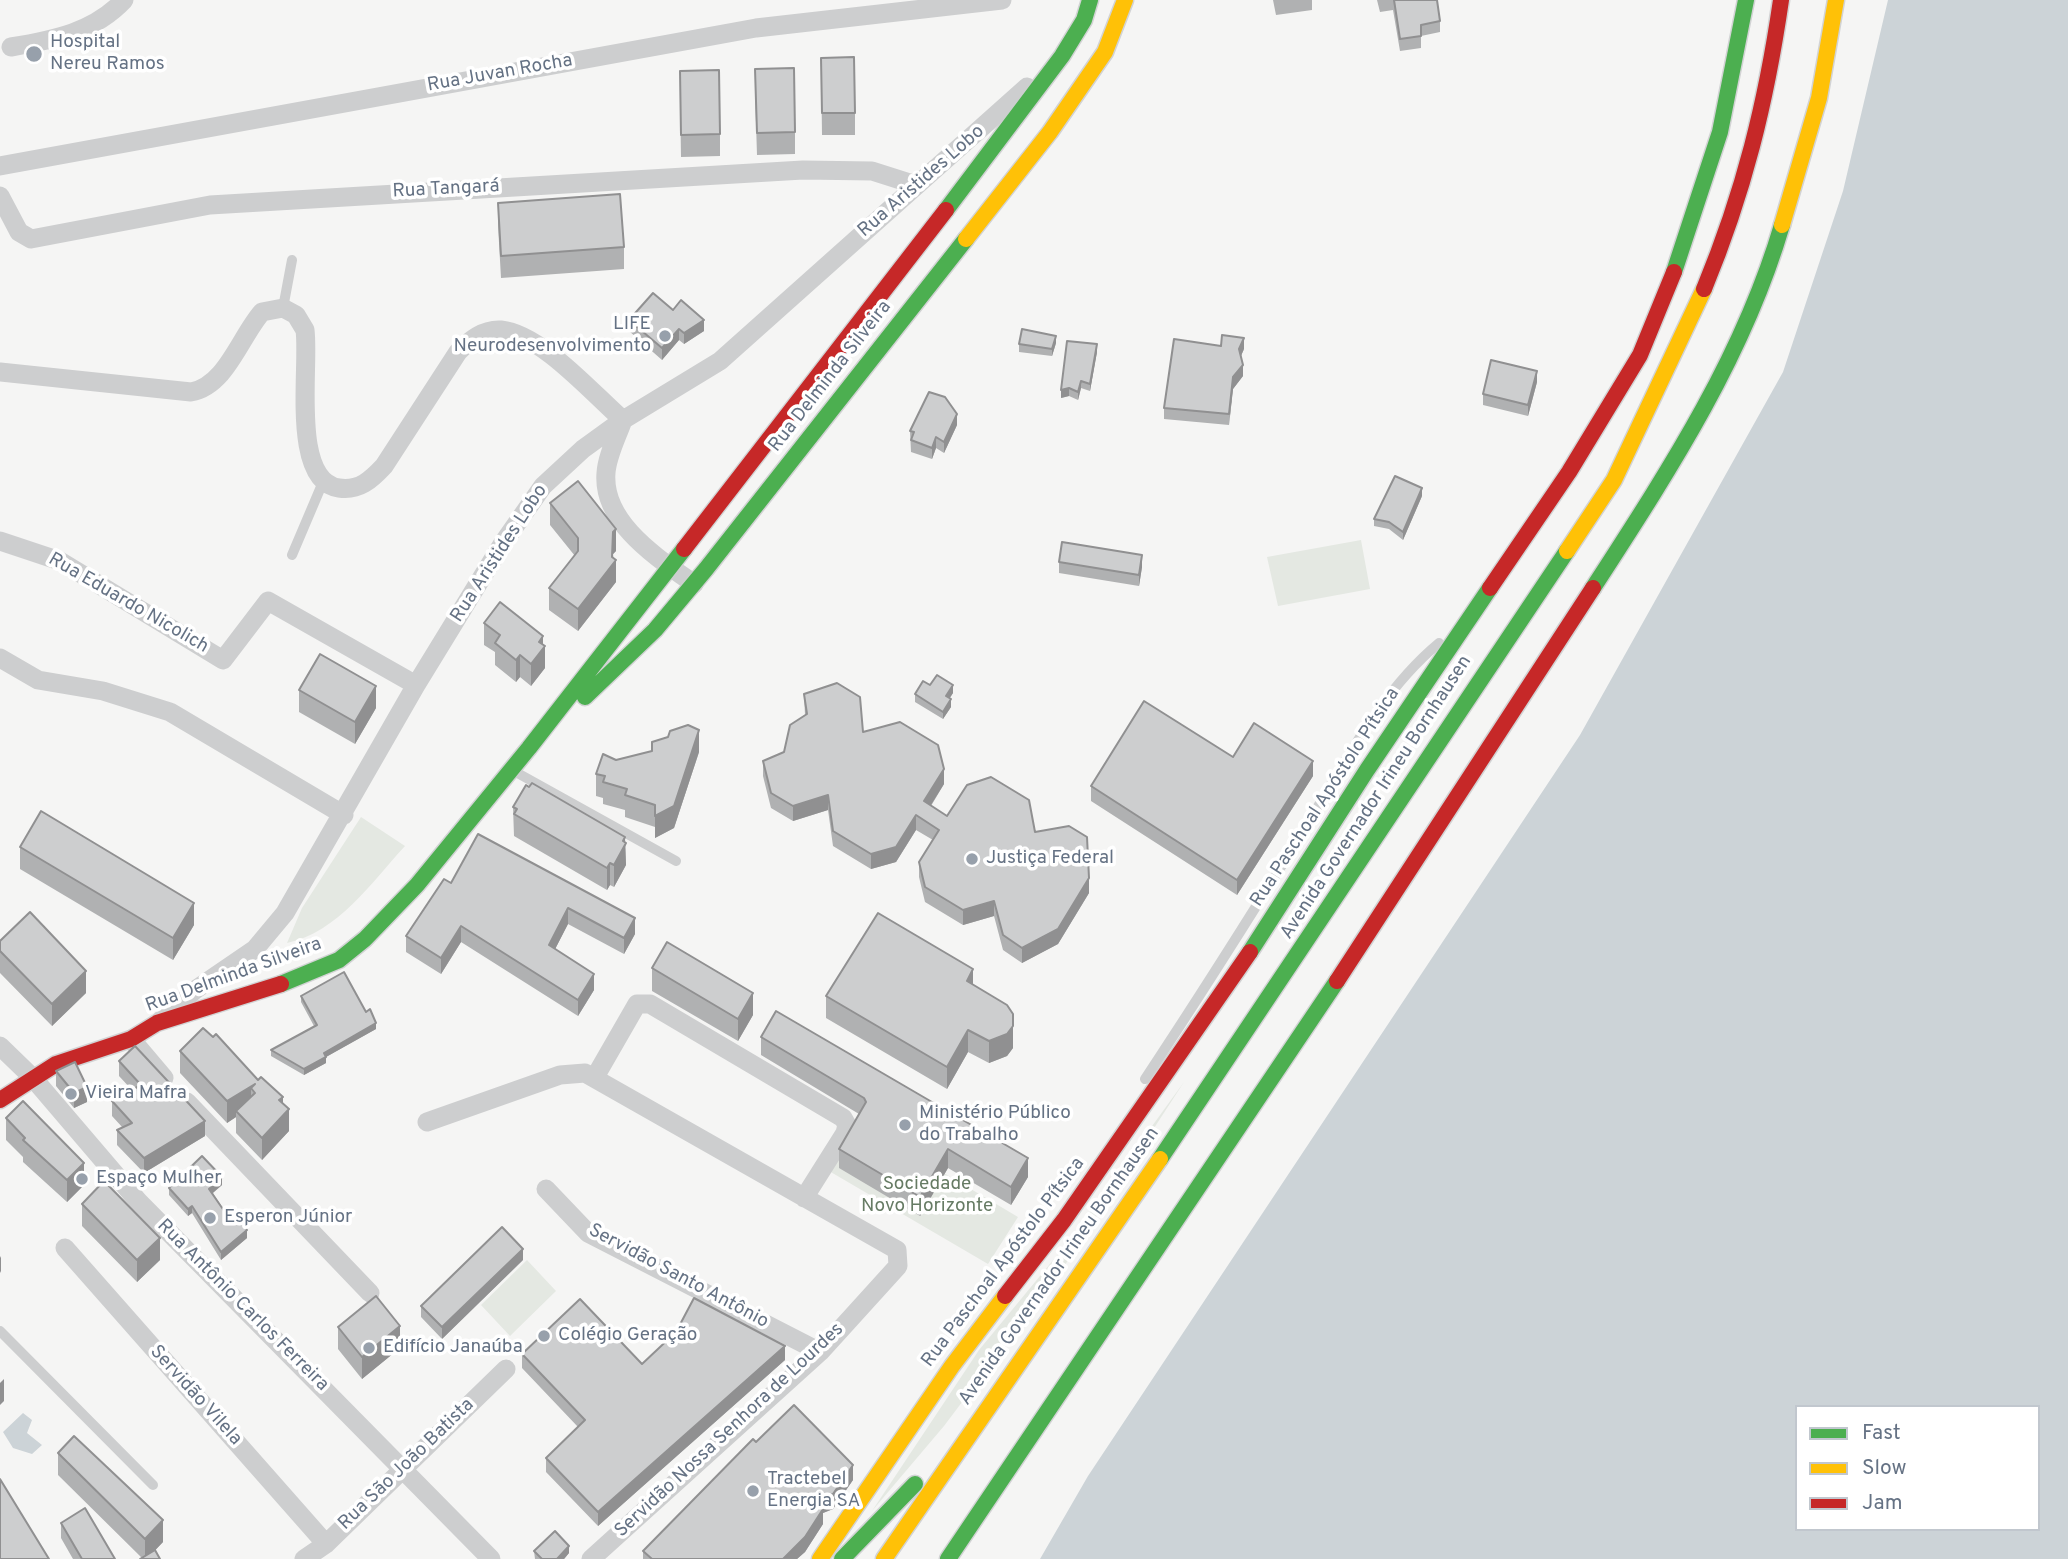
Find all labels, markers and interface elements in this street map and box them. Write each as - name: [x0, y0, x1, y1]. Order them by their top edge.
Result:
- place label: Hospital Nereu Ramos: [50, 32, 165, 76]
- marker: Hospital Nereu Ramos: [24, 44, 44, 64]
- street label: Rua Juvan Rocha: [426, 50, 574, 98]
- street label: Rua Aristides Lobo: [854, 121, 990, 243]
- street label: Rua Tangará: [392, 176, 500, 204]
- street label: Rua Delminda Silveira: [765, 297, 897, 457]
- place label: LIFE Neurodesenvolvimento: [454, 314, 651, 358]
- marker: LIFE Neurodesenvolvimento: [657, 328, 673, 344]
- street label: Rua Aristides Lobo: [447, 481, 553, 627]
- street label: Rua Eduardo Nicolich: [44, 549, 212, 659]
- street label: Avenida Governador Irineu Bornhausen: [1276, 652, 1478, 944]
- street label: Rua Paschoal Apóstolo Pítsica: [1247, 684, 1405, 912]
- place label: Justiça Federal: [986, 848, 1114, 870]
- marker: Justiça Federal: [964, 851, 980, 867]
- street label: Rua Delminda Silveira: [143, 934, 325, 1018]
- place label: Vieira Mafra: [85, 1083, 187, 1105]
- marker: Vieira Mafra: [63, 1086, 79, 1102]
- place label: Ministério Público do Trabalho: [919, 1103, 1071, 1147]
- marker: Ministério Público do Trabalho: [897, 1117, 913, 1133]
- street label: Avenida Governador Irineu Bornhausen: [955, 1124, 1165, 1410]
- street label: Rua Paschoal Apóstolo Pítsica: [918, 1154, 1090, 1372]
- place label: Espaço Mulher: [96, 1168, 222, 1190]
- marker: Espaço Mulher: [74, 1171, 90, 1187]
- park label: Sociedade Novo Horizonte: [861, 1174, 993, 1218]
- place label: Esperon Júnior: [224, 1207, 352, 1229]
- marker: Esperon Júnior: [202, 1210, 218, 1226]
- street label: Rua Antônio Carlos Ferreira: [151, 1215, 333, 1397]
- street label: Servidão Santo Antônio: [584, 1220, 772, 1334]
- street label: Servidão Nossa Senhora de Lourdes: [611, 1319, 849, 1543]
- place label: Colégio Geração: [558, 1325, 697, 1347]
- marker: Colégio Geração: [536, 1328, 552, 1344]
- place label: Edifício Janaúba: [383, 1337, 523, 1359]
- marker: Edifício Janaúba: [361, 1340, 377, 1356]
- street label: Servidão Vilela: [144, 1341, 246, 1451]
- street label: Rua São João Batista: [334, 1394, 480, 1536]
- legend: [1795, 1405, 2040, 1531]
- text: Fast: [1862, 1420, 1901, 1447]
- text: Slow: [1862, 1455, 1907, 1482]
- place label: Tractebel Energia SA: [767, 1469, 860, 1513]
- marker: Tractebel Energia SA: [745, 1483, 761, 1499]
- text: Jam: [1862, 1490, 1903, 1517]

